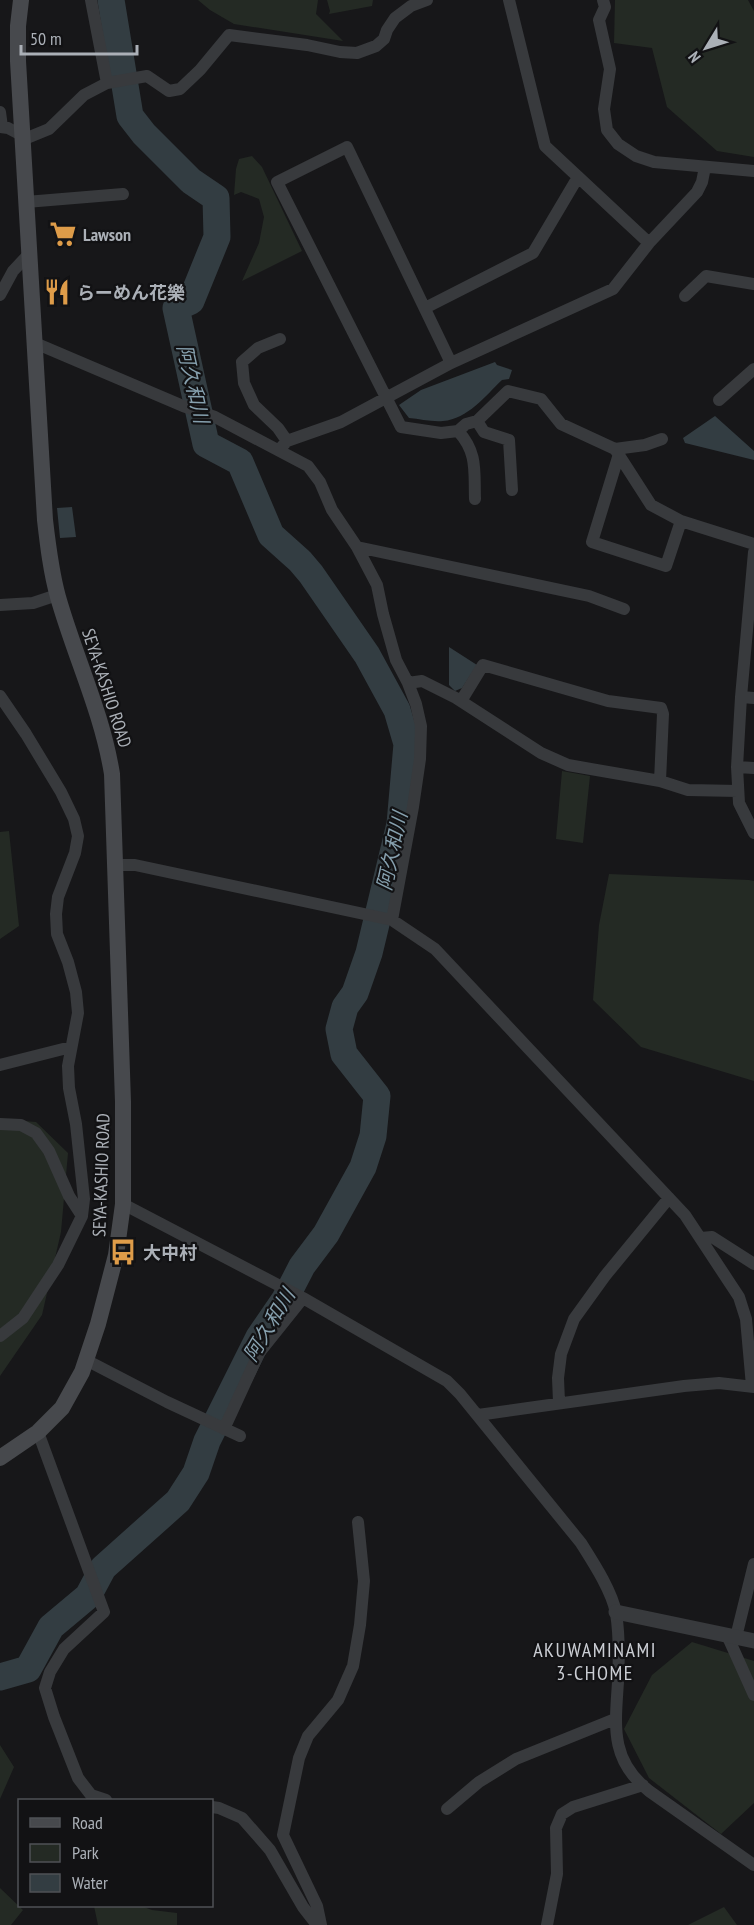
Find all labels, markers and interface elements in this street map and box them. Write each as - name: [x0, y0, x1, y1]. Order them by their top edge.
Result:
- scale bar: [21, 18, 136, 56]
- north arrow: [676, 18, 736, 78]
- text: 50 m: [30, 27, 62, 50]
- text: N: [684, 48, 705, 67]
- supermarket icon: Lawson: [48, 219, 78, 249]
- place label: Lawson: [83, 223, 131, 246]
- restaurant icon: らーめん花樂: [42, 277, 72, 307]
- place label: らーめん花樂: [77, 281, 185, 304]
- water label: 阿久和川: [171, 342, 215, 428]
- street label: SEYA-KASHIO ROAD: [77, 626, 137, 750]
- water label: 阿久和川: [371, 807, 413, 893]
- street label: SEYA-KASHIO ROAD: [87, 1113, 115, 1237]
- bus stop icon: 大中村: [108, 1237, 138, 1267]
- place label: 大中村: [143, 1241, 197, 1264]
- water label: 阿久和川: [237, 1282, 302, 1366]
- district label: AKUWAMINAMI 3-CHOME: [533, 1637, 657, 1686]
- legend: [18, 1799, 213, 1907]
- text: Road: [72, 1811, 103, 1834]
- text: Park: [72, 1841, 99, 1864]
- text: Water: [72, 1871, 108, 1894]

